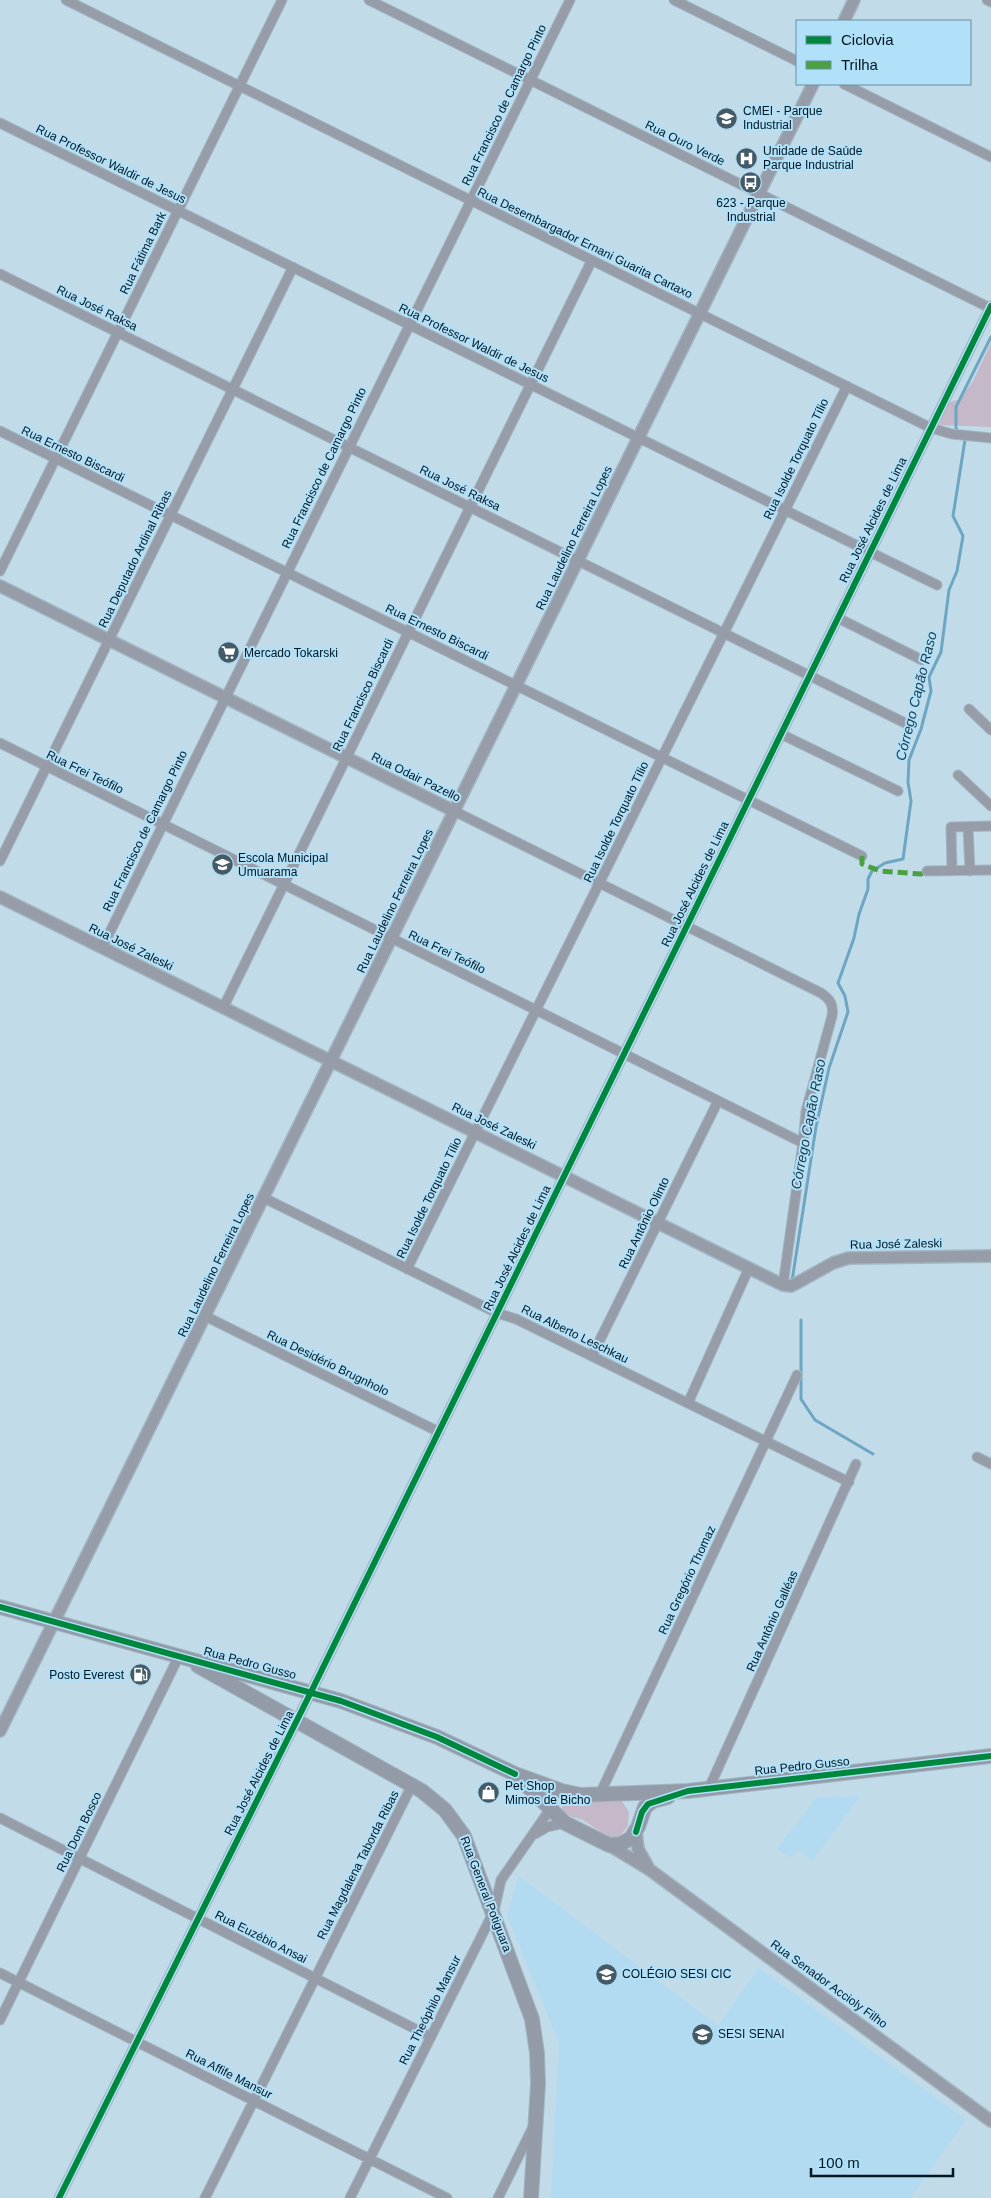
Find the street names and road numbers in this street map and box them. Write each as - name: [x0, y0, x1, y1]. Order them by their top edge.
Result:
- street label: Rua Francisco de Camargo Pinto: [459, 22, 549, 188]
- street label: Rua Ouro Verde: [643, 118, 727, 168]
- street label: Rua Professor Waldir de Jesus: [34, 122, 188, 206]
- street label: Rua Desembargador Ernani Guarita Cartaxo: [475, 185, 695, 301]
- street label: Rua Fátima Bark: [117, 209, 169, 297]
- street label: Rua José Raksa: [54, 282, 140, 334]
- street label: Rua Professor Waldir de Jesus: [397, 301, 551, 385]
- street label: Rua Francisco de Camargo Pinto: [279, 385, 369, 551]
- street label: Rua Isolde Torquato Tílio: [761, 396, 832, 522]
- street label: Rua Ernesto Biscardi: [19, 423, 127, 485]
- street label: Rua José Alcides de Lima: [836, 455, 910, 585]
- street label: Rua José Raksa: [417, 462, 503, 514]
- street label: Rua Laudelino Ferreira Lopes: [533, 464, 615, 612]
- street label: Rua Deputado Ardinal Ribas: [96, 488, 174, 630]
- street label: Rua Ernesto Biscardi: [383, 601, 491, 663]
- street label: Rua Francisco Biscardi: [330, 636, 396, 754]
- street label: Rua Frei Teófilo: [44, 747, 126, 797]
- street label: Rua Francisco de Camargo Pinto: [100, 748, 190, 914]
- street label: Rua Odair Pazello: [369, 749, 463, 805]
- street label: Rua Isolde Torquato Tílio: [581, 759, 652, 885]
- street label: Rua José Alcides de Lima: [658, 819, 732, 949]
- street label: Rua Laudelino Ferreira Lopes: [354, 827, 436, 975]
- street label: Rua José Zaleski: [87, 921, 175, 973]
- street label: Rua Frei Teófilo: [406, 927, 488, 977]
- street label: Rua José Zaleski: [450, 1100, 538, 1152]
- street label: Rua Isolde Torquato Tílio: [394, 1135, 465, 1261]
- street label: Rua Antônio Olinto: [616, 1175, 672, 1271]
- street label: Rua José Alcides de Lima: [480, 1183, 554, 1313]
- street label: Rua Laudelino Ferreira Lopes: [175, 1191, 257, 1339]
- street label: Rua José Zaleski: [850, 1236, 942, 1252]
- street label: Rua Alberto Leschkau: [519, 1302, 631, 1366]
- street label: Rua Desidério Brugnholo: [265, 1327, 392, 1399]
- street label: Rua Gregório Thomaz: [656, 1523, 718, 1637]
- street label: Rua Antônio Galléas: [743, 1568, 801, 1674]
- street label: Rua Pedro Gusso: [202, 1644, 298, 1682]
- street label: Rua José Alcides de Lima: [221, 1708, 297, 1838]
- street label: Rua Pedro Gusso: [754, 1754, 850, 1778]
- street label: Rua Magdalena Taborda Ribas: [314, 1788, 402, 1942]
- street label: Rua Dom Bosco: [54, 1789, 105, 1874]
- street label: Rua General Potiguara: [457, 1834, 515, 1954]
- street label: Rua Euzébio Ansai: [213, 1908, 309, 1966]
- street label: Rua Senador Accioly Filho: [768, 1937, 890, 2031]
- street label: Rua Theóphilo Mansur: [396, 1953, 464, 2067]
- street label: Rua Affife Mansur: [183, 2046, 275, 2102]

